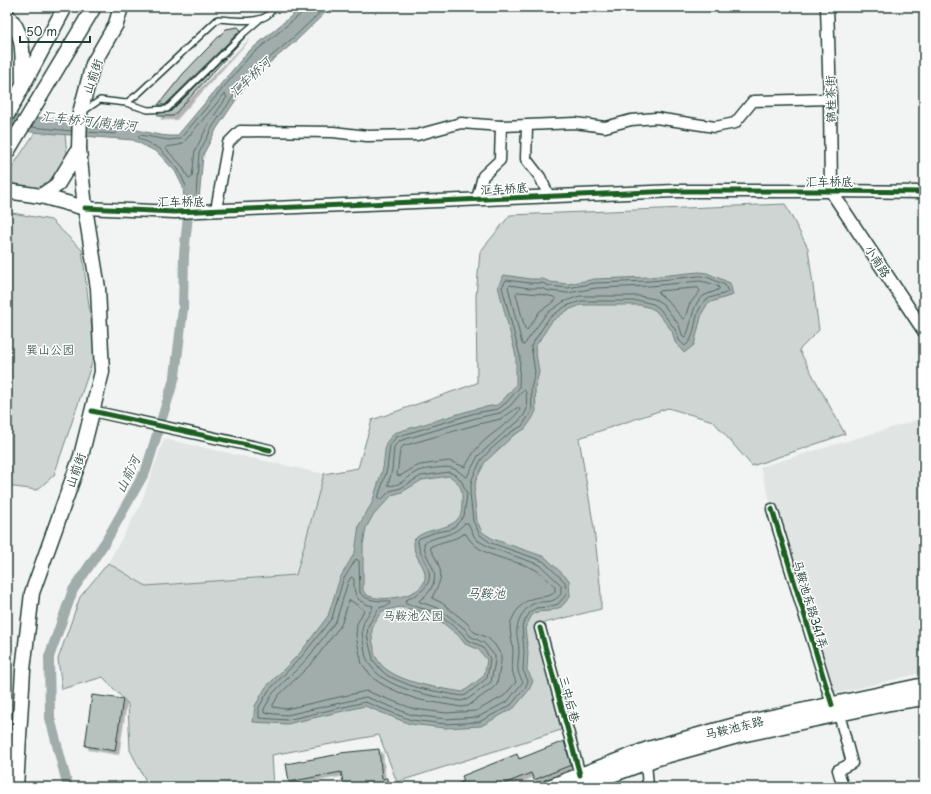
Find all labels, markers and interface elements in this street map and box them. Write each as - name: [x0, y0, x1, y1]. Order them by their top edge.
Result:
- scale bar: [20, 18, 90, 44]
- text: 50 m: [26, 22, 57, 40]
- water label: 汇车桥河: [224, 51, 276, 102]
- street label: 山前街: [78, 56, 106, 96]
- street label: 锦桂茶街: [821, 75, 839, 123]
- water label: 汇车桥河/南塘河: [40, 106, 140, 135]
- street label: 汇车桥底: [805, 172, 853, 190]
- street label: 汇车桥底: [480, 178, 528, 198]
- street label: 汇车桥底: [157, 192, 205, 210]
- street label: 小南路: [861, 241, 895, 281]
- park label: 巽山公园: [26, 340, 74, 358]
- street label: 山前街: [61, 450, 89, 490]
- water label: 山前河: [110, 451, 145, 496]
- street label: 马鞍池东路341弄: [789, 557, 833, 651]
- water label: 马鞍池: [466, 583, 506, 602]
- park label: 马鞍池公园: [383, 606, 443, 624]
- street label: 三中后巷: [555, 673, 585, 725]
- street label: 马鞍池东路: [703, 711, 765, 743]

